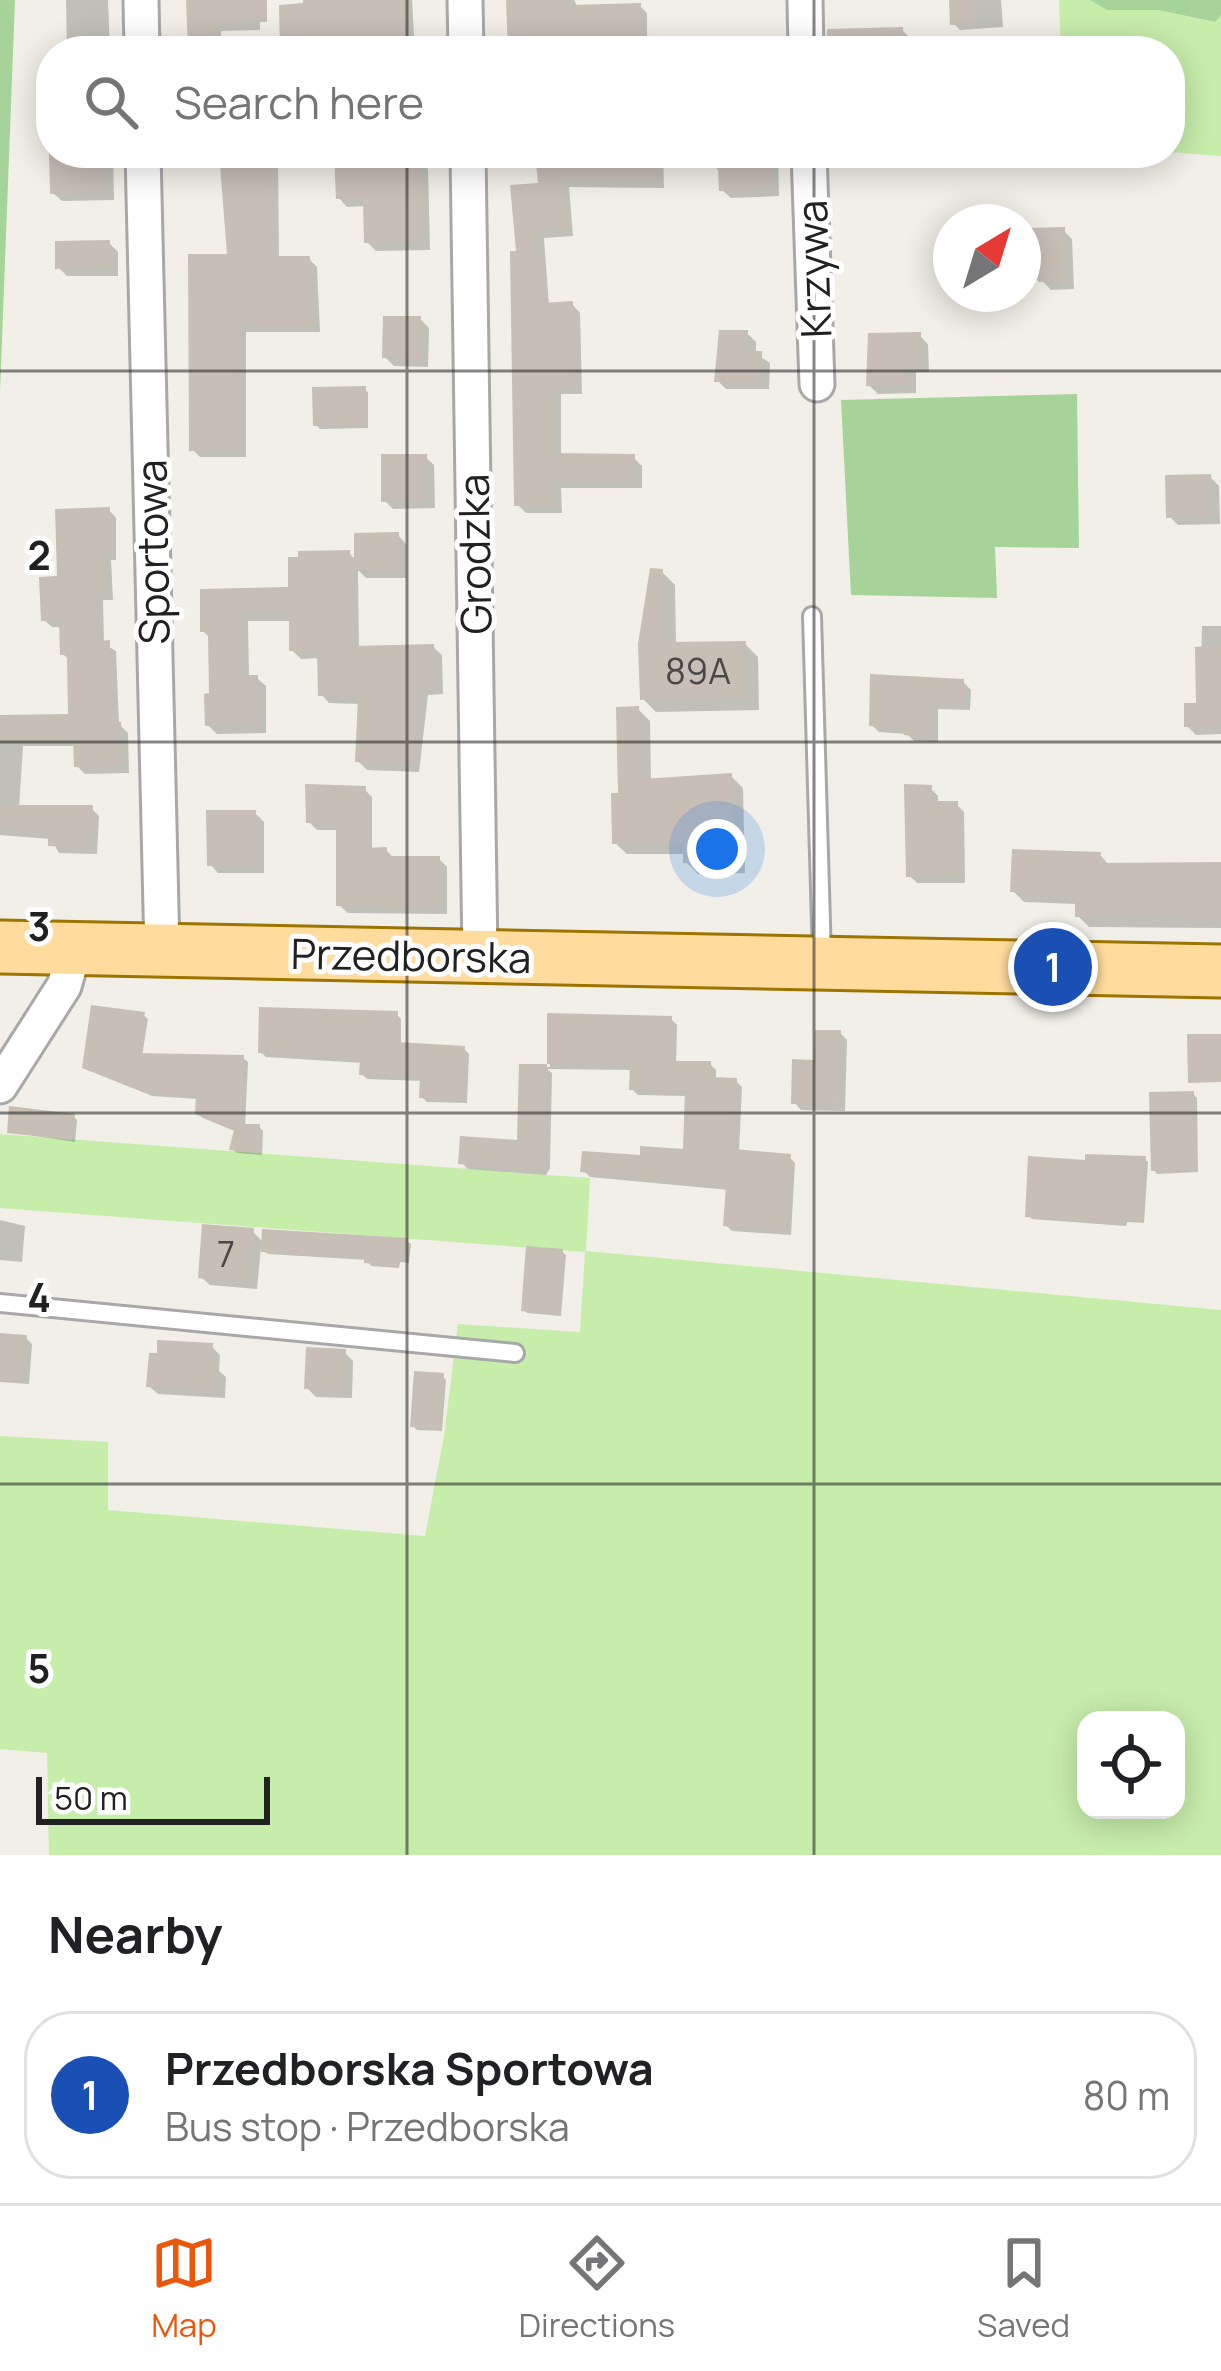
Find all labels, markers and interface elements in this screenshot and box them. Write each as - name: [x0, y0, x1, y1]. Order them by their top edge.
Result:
- search box: [36, 36, 1185, 168]
- icon: search: [78, 69, 144, 135]
- text: Search here: [174, 71, 424, 133]
- street label: Krzywa: [782, 199, 844, 339]
- north arrow: [933, 204, 1041, 312]
- street label: Sportowa: [121, 459, 183, 645]
- street label: Grodzka: [444, 473, 504, 635]
- text: 2: [27, 528, 51, 582]
- house number: 89A: [665, 646, 731, 695]
- your location: [687, 819, 747, 879]
- text: 3: [28, 899, 50, 953]
- pin: 1: [1014, 922, 1092, 1012]
- street label: Przedborska: [290, 924, 532, 986]
- house number: 7: [217, 1229, 235, 1278]
- text: 4: [27, 1270, 51, 1324]
- text: 5: [28, 1641, 50, 1695]
- map controls: [1077, 1711, 1185, 1819]
- button: locate: [1077, 1711, 1185, 1819]
- scale bar: [36, 1771, 270, 1824]
- text: 50 m: [54, 1775, 128, 1820]
- text: Nearby: [48, 1899, 223, 1968]
- text: Przedborska Sportowa: [165, 2037, 654, 2099]
- text: 1: [81, 2068, 99, 2122]
- text: 80 m: [1083, 2068, 1170, 2122]
- text: Bus stop · Przedborska: [165, 2099, 570, 2153]
- tab: Map: [151, 2230, 217, 2347]
- tab: Directions: [519, 2230, 675, 2347]
- tab: Saved: [977, 2230, 1070, 2347]

